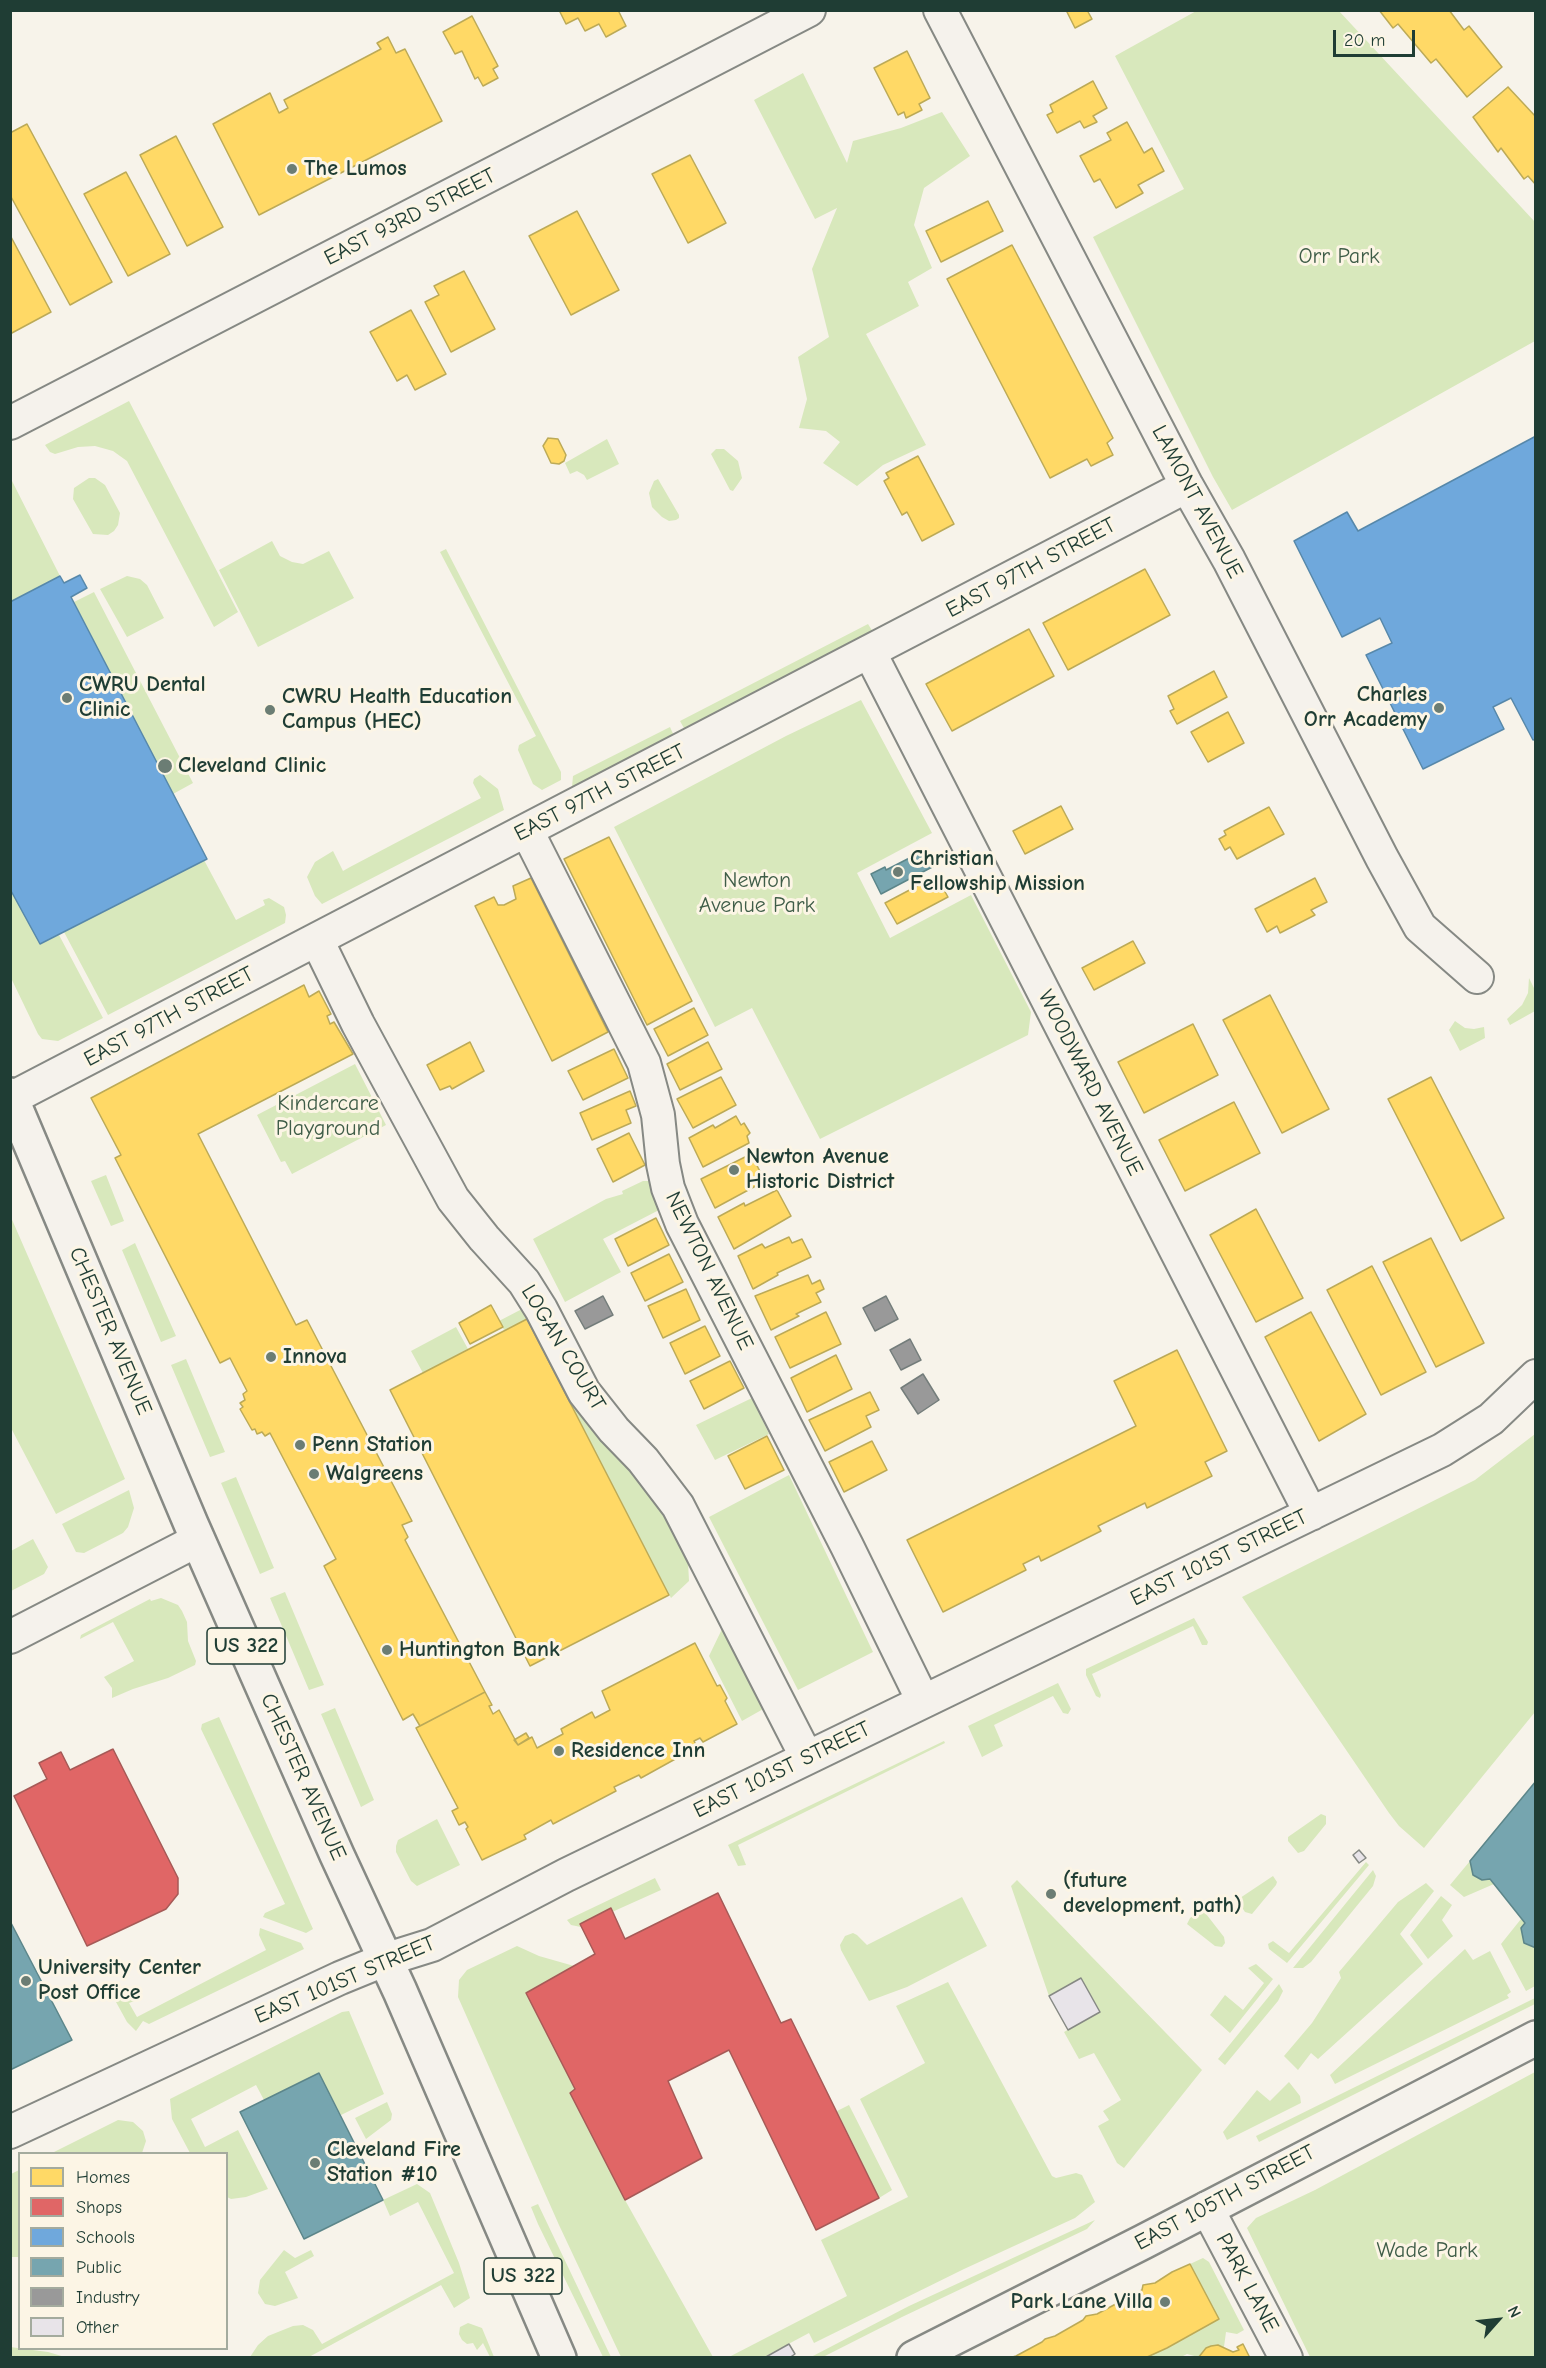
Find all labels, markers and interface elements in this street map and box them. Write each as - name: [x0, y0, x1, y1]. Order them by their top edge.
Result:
- scale bar: [1336, 18, 1418, 56]
- text: 20 m: [1344, 30, 1385, 51]
- place label: The Lumos: [304, 156, 407, 182]
- marker: The Lumos: [285, 162, 299, 176]
- street label: EAST 93RD STREET: [320, 162, 500, 272]
- park label: Orr Park: [1298, 244, 1380, 270]
- street label: LAMONT AVENUE: [1146, 421, 1248, 583]
- street label: EAST 97TH STREET: [942, 512, 1120, 624]
- place label: CWRU Dental Clinic: [79, 672, 206, 724]
- place label: Charles Orr Academy: [1304, 682, 1427, 734]
- place label: CWRU Health Education Campus (HEC): [282, 684, 512, 736]
- marker: CWRU Dental Clinic: [60, 691, 74, 705]
- marker: Charles Orr Academy: [1432, 701, 1446, 715]
- marker: CWRU Health Education Campus (HEC): [263, 703, 277, 717]
- street label: EAST 97TH STREET: [510, 738, 690, 848]
- place label: Cleveland Clinic: [178, 753, 326, 779]
- marker: Cleveland Clinic: [156, 757, 174, 775]
- place label: Christian Fellowship Mission: [910, 846, 1085, 897]
- marker: Christian Fellowship Mission: [891, 865, 905, 879]
- park label: Newton Avenue Park: [699, 868, 815, 920]
- street label: EAST 97TH STREET: [80, 961, 258, 1073]
- street label: WOODWARD AVENUE: [1032, 986, 1148, 1180]
- park label: Kindercare Playground: [276, 1091, 380, 1142]
- place label: Newton Avenue Historic District: [746, 1144, 894, 1196]
- marker: Newton Avenue Historic District: [727, 1163, 741, 1177]
- street label: NEWTON AVENUE: [659, 1188, 759, 1354]
- street label: CHESTER AVENUE: [63, 1243, 157, 1419]
- street label: LOGAN COURT: [515, 1280, 611, 1416]
- place label: Innova: [283, 1344, 347, 1370]
- marker: Innova: [264, 1350, 278, 1364]
- place label: Penn Station: [312, 1432, 432, 1458]
- marker: Penn Station: [293, 1438, 307, 1452]
- place label: Walgreens: [326, 1461, 423, 1487]
- marker: Walgreens: [307, 1467, 321, 1481]
- street label: EAST 101ST STREET: [1126, 1504, 1312, 1612]
- road number: US 322: [207, 1628, 285, 1664]
- place label: Huntington Bank: [399, 1637, 560, 1663]
- marker: Huntington Bank: [380, 1643, 394, 1657]
- street label: CHESTER AVENUE: [254, 1689, 352, 1865]
- street label: EAST 101ST STREET: [689, 1716, 875, 1824]
- place label: Residence Inn: [571, 1738, 705, 1764]
- marker: Residence Inn: [552, 1744, 566, 1758]
- place label: (future development, path): [1063, 1868, 1242, 1920]
- marker: (future development, path): [1044, 1887, 1058, 1901]
- street label: EAST 101ST STREET: [251, 1930, 439, 2030]
- place label: University Center Post Office: [38, 1955, 201, 2006]
- marker: University Center Post Office: [19, 1974, 33, 1988]
- place label: Cleveland Fire Station #10: [327, 2137, 461, 2188]
- street label: EAST 105TH STREET: [1130, 2139, 1320, 2257]
- legend: [18, 2152, 228, 2350]
- marker: Cleveland Fire Station #10: [308, 2156, 322, 2170]
- text: Homes: [76, 2167, 130, 2188]
- text: Shops: [76, 2197, 122, 2218]
- text: Schools: [76, 2227, 135, 2248]
- street label: PARK LANE: [1210, 2229, 1284, 2337]
- park label: Wade Park: [1376, 2238, 1478, 2264]
- text: Public: [76, 2257, 122, 2278]
- road number: US 322: [484, 2258, 562, 2294]
- text: Industry: [76, 2287, 140, 2308]
- place label: Park Lane Villa: [1010, 2289, 1153, 2315]
- north arrow: [1468, 2290, 1528, 2350]
- marker: Park Lane Villa: [1158, 2295, 1172, 2309]
- text: N: [1504, 2303, 1524, 2321]
- text: Other: [76, 2317, 119, 2338]

